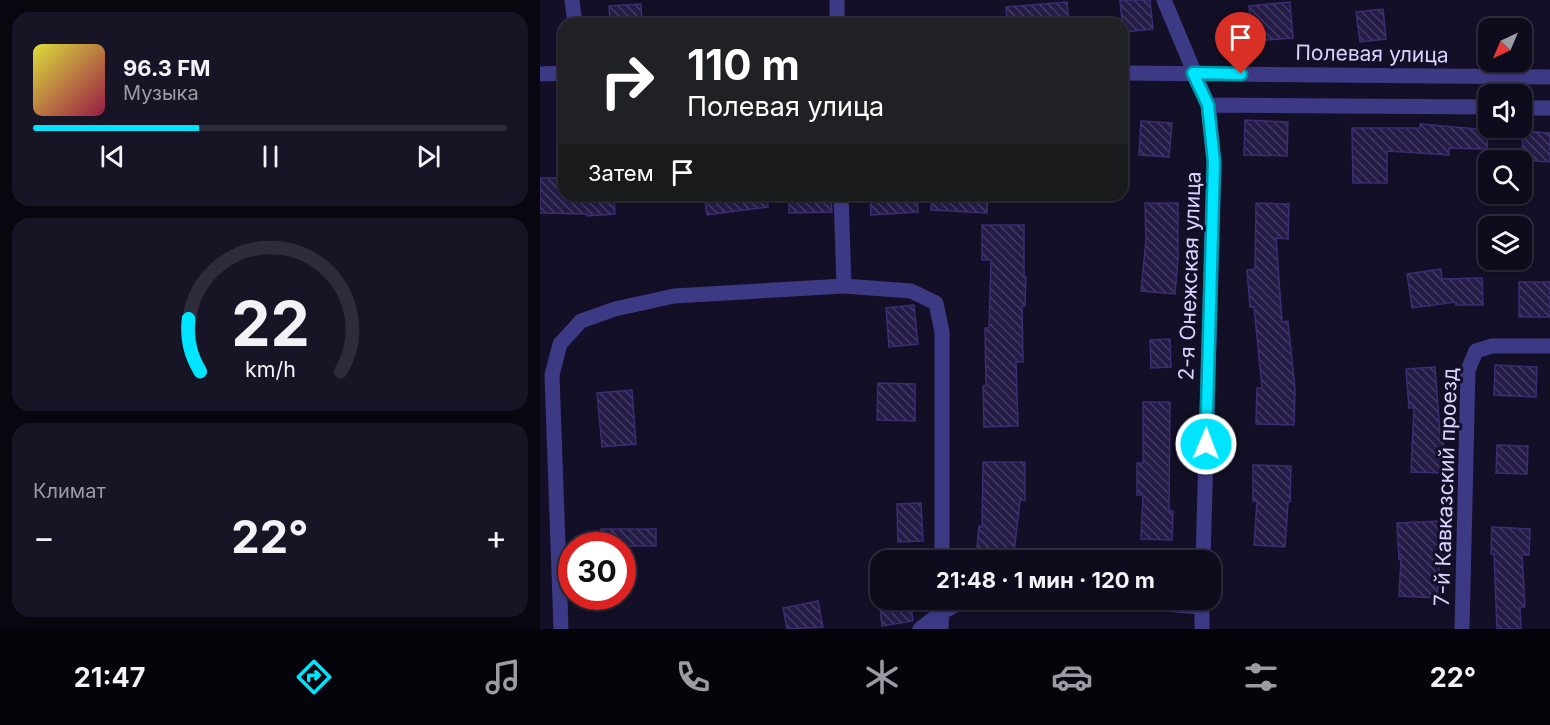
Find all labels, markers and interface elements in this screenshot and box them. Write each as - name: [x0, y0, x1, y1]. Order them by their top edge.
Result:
- pin: [1215, 12, 1266, 74]
- north arrow: [1478, 18, 1532, 72]
- map controls: [1478, 18, 1532, 270]
- icon: arrive: [1224, 21, 1257, 54]
- text: 110 m: [687, 39, 800, 90]
- street label: Полевая улица: [1295, 40, 1449, 67]
- icon: right: [588, 42, 666, 120]
- text: 96.3 FM: [123, 55, 211, 81]
- text: Музыка: [123, 81, 199, 105]
- button: sound: [1478, 84, 1532, 138]
- text: Полевая улица: [687, 90, 884, 123]
- icon: previous: [96, 140, 129, 173]
- icon: pause: [254, 140, 287, 173]
- icon: next: [412, 140, 445, 173]
- button: search: [1478, 150, 1532, 204]
- icon: arrive: [666, 156, 699, 189]
- text: Затем: [588, 160, 654, 186]
- street label: 2-я Онежская улица: [1173, 171, 1206, 381]
- button: layers: [1478, 216, 1532, 270]
- text: 22: [231, 286, 309, 361]
- text: km/h: [245, 356, 295, 382]
- street label: 7-й Кавказский проезд: [1429, 367, 1462, 607]
- position arrow: [1174, 412, 1238, 476]
- text: Климат: [33, 479, 106, 503]
- text: 22°: [231, 509, 309, 564]
- text: −: [33, 517, 55, 557]
- text: +: [485, 517, 507, 557]
- speed limit sign: 30: [558, 532, 636, 610]
- text: 21:48 · 1 мин · 120 m: [936, 567, 1155, 593]
- icon: directions: [293, 656, 335, 698]
- icon: music: [482, 656, 524, 698]
- icon: phone: [672, 656, 714, 698]
- icon: climate: [861, 656, 903, 698]
- icon: car: [1051, 656, 1093, 698]
- icon: filters: [1240, 656, 1282, 698]
- text: 21:47: [74, 661, 145, 694]
- text: 22°: [1430, 661, 1476, 694]

